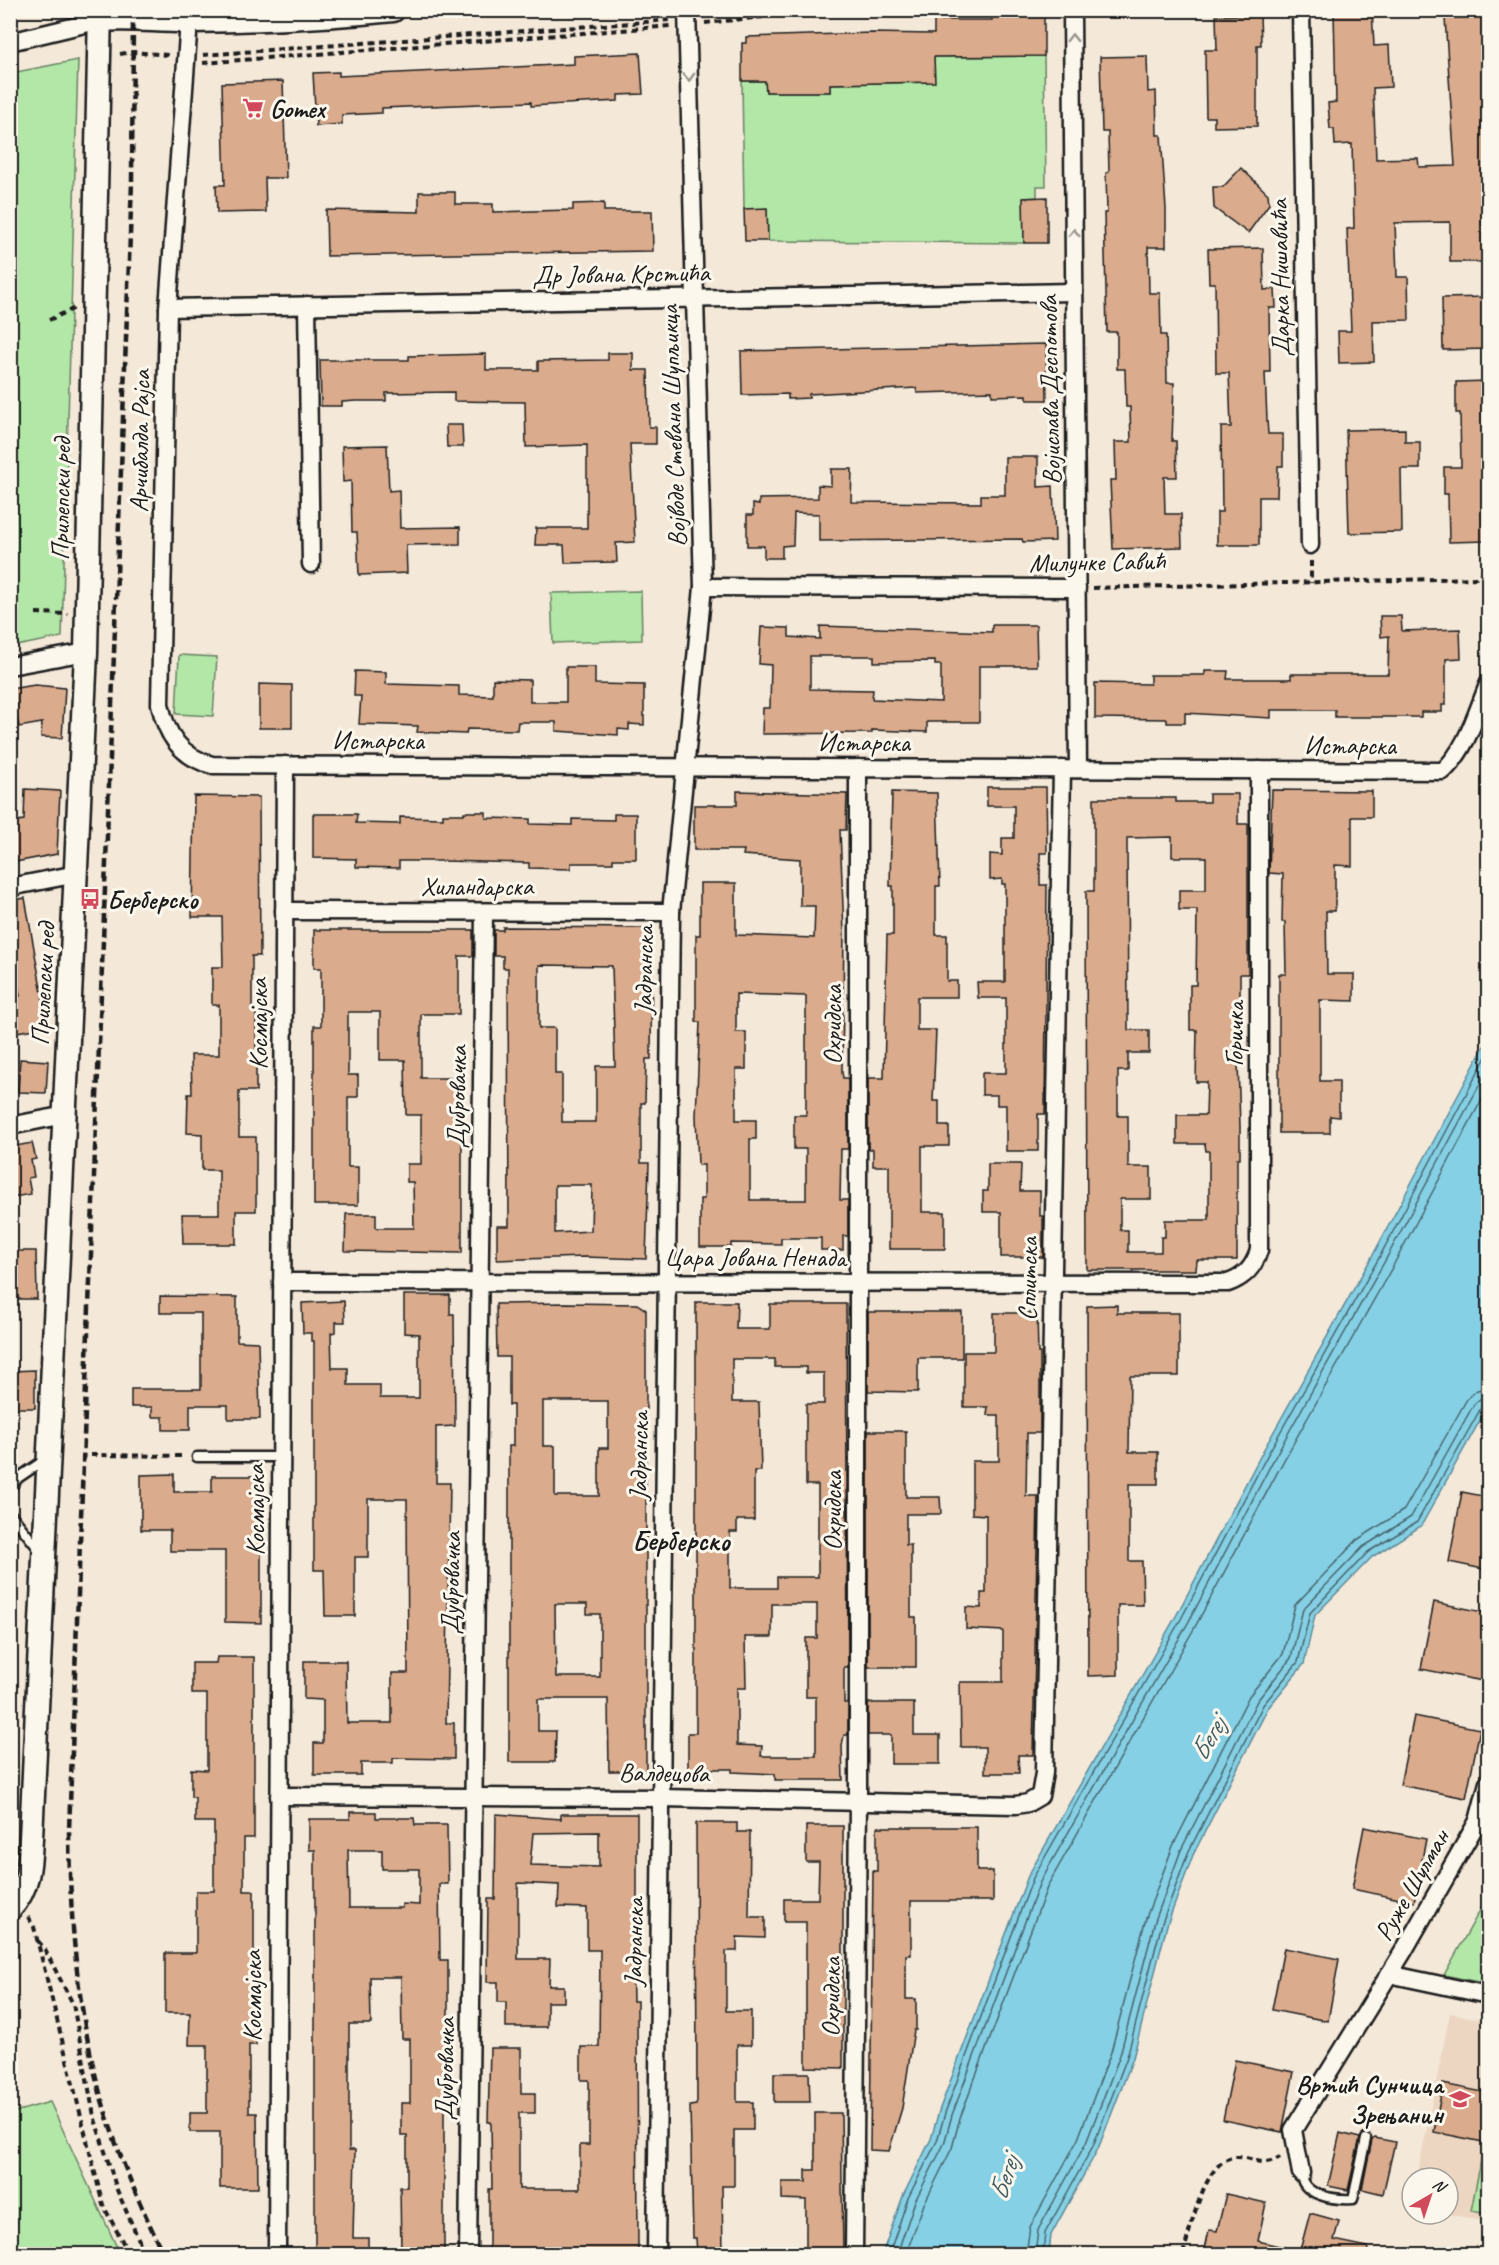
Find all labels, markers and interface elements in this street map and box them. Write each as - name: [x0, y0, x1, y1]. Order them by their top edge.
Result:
- one-way arrow: [1066, 34, 1078, 43]
- one-way arrow: [683, 73, 695, 82]
- place label: Gomex: [270, 92, 327, 125]
- supermarket icon: Gomex: [241, 96, 265, 120]
- street label: Дарка Нишавића: [1262, 197, 1298, 357]
- one-way arrow: [1068, 229, 1080, 238]
- street label: Др Јована Крстића: [532, 256, 712, 292]
- street label: Војислава Деспотова: [1032, 293, 1068, 485]
- street label: Војводе Стевана Шупљикца: [652, 303, 694, 547]
- street label: Арчибалда Рајса: [122, 368, 158, 513]
- street label: Прилепски ред: [43, 435, 79, 561]
- street label: Милунке Савић: [1029, 544, 1167, 580]
- street label: Истарска: [332, 724, 426, 757]
- street label: Истарска: [818, 726, 912, 759]
- street label: Истарска: [1304, 729, 1398, 762]
- street label: Хиландарска: [421, 870, 535, 903]
- place label: Берберско: [107, 883, 199, 916]
- bus stop icon: Берберско: [78, 887, 102, 911]
- street label: Прилепски ред: [23, 919, 63, 1046]
- street label: Јадранска: [627, 923, 661, 1017]
- street label: Космајска: [242, 977, 275, 1070]
- street label: Охридска: [816, 984, 849, 1065]
- street label: Горичка: [1218, 999, 1251, 1066]
- street label: Дубровачка: [440, 1044, 474, 1149]
- street label: Сплитска: [1011, 1235, 1045, 1321]
- street label: Цара Јована Ненада: [664, 1241, 848, 1274]
- street label: Јадранска: [622, 1409, 656, 1503]
- street label: Космајска: [239, 1463, 272, 1556]
- street label: Охридска: [816, 1470, 849, 1551]
- district label: Берберско: [632, 1523, 732, 1558]
- street label: Дубровачка: [434, 1530, 468, 1635]
- water label: Бегеј: [1182, 1706, 1237, 1767]
- street label: Валдецова: [619, 1756, 711, 1790]
- street label: Руже Шулман: [1367, 1822, 1458, 1947]
- street label: Јадранска: [617, 1895, 651, 1989]
- street label: Космајска: [236, 1949, 269, 2042]
- street label: Охридска: [814, 1955, 848, 2037]
- street label: Дубровачка: [428, 2016, 462, 2121]
- place label: Вртић Сунчица Зрењанин: [1296, 2068, 1446, 2131]
- school or university icon: Вртић Сунчица Зрењанин: [1448, 2087, 1472, 2111]
- water label: Бегеј: [981, 2146, 1029, 2204]
- north arrow: [1400, 2166, 1460, 2226]
- text: N: [1429, 2174, 1451, 2198]

